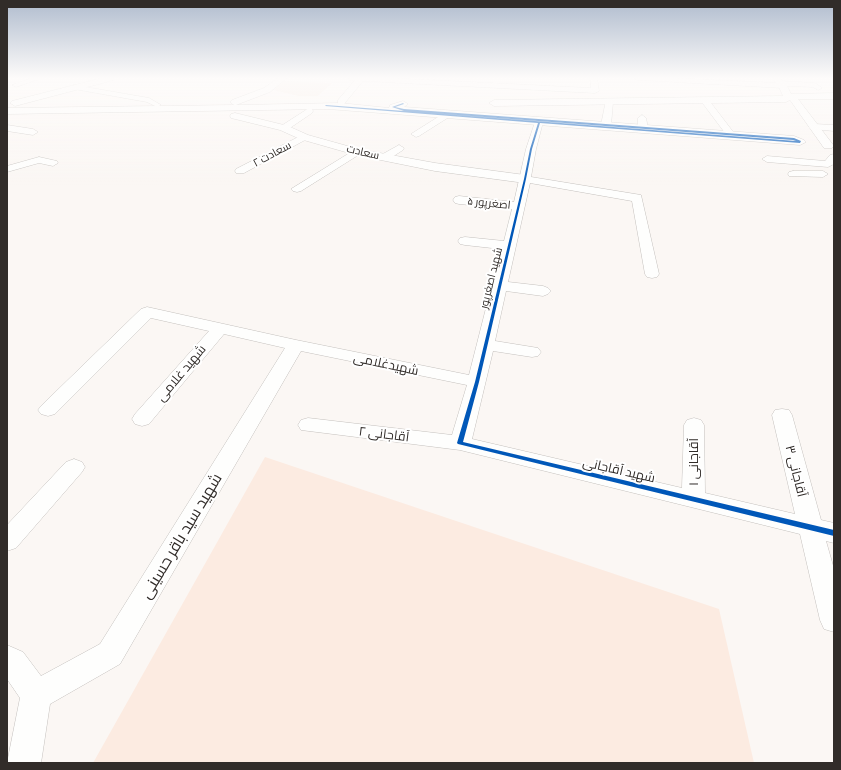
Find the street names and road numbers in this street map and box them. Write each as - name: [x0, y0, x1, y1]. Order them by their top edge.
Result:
- street label: سعادت ۲: [251, 138, 293, 170]
- street label: سعادت: [345, 142, 381, 162]
- street label: اصغرپور ۵: [467, 194, 511, 212]
- street label: شهید اصغرپور: [477, 246, 505, 310]
- street label: شهید غلامی: [153, 342, 209, 404]
- street label: شهیدغلامی: [352, 349, 420, 379]
- street label: آقاجانی ۲: [358, 423, 410, 445]
- street label: آقاجانی ۱: [686, 438, 702, 486]
- street label: آقاجانی ۳: [782, 444, 810, 498]
- street label: شهید آقاجانی: [581, 454, 657, 486]
- street label: شهید سید باقر حسینی: [136, 470, 226, 602]

